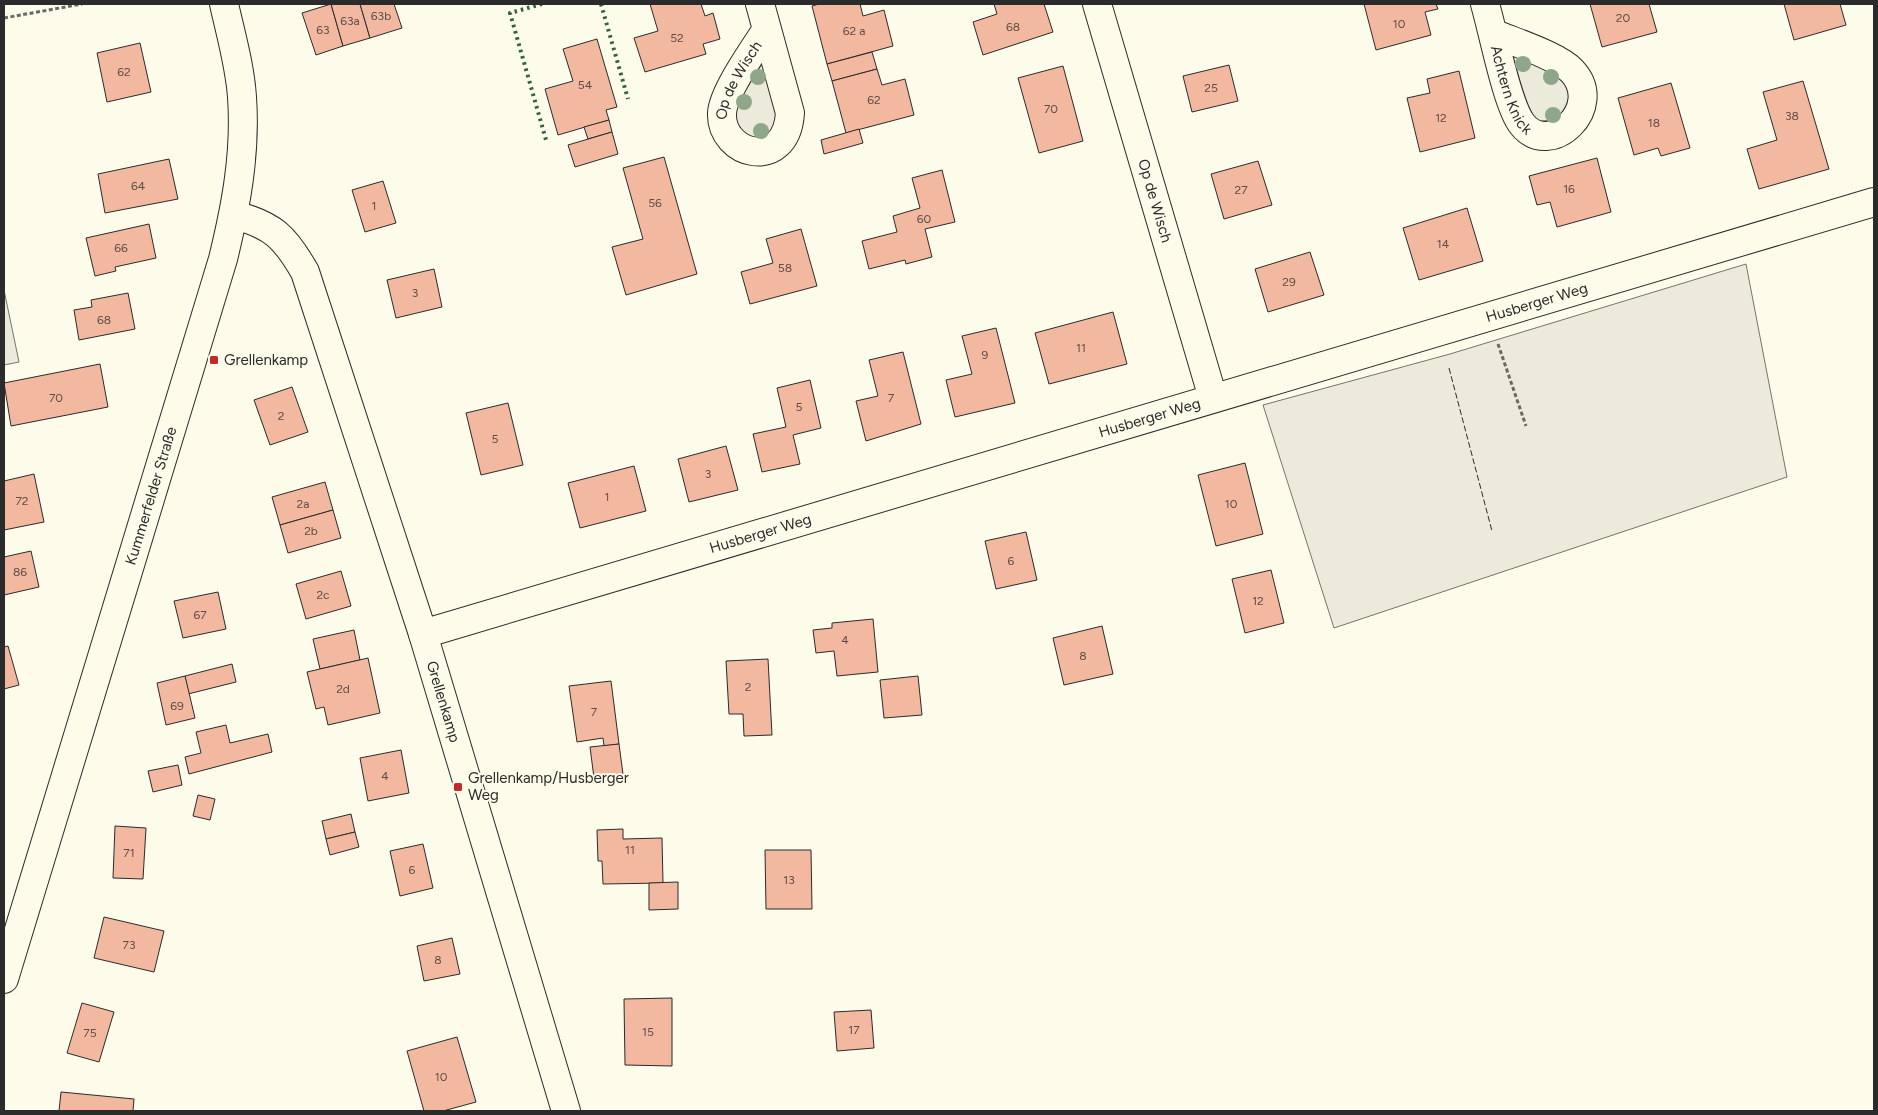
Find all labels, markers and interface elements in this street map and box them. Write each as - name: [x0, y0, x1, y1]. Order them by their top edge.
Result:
- house number: 63b: [371, 9, 391, 23]
- house number: 20: [1616, 11, 1631, 25]
- house number: 63a: [340, 14, 360, 28]
- house number: 10: [1393, 17, 1406, 31]
- house number: 68: [1006, 20, 1020, 34]
- house number: 63: [316, 23, 330, 37]
- house number: 62 a: [843, 24, 865, 38]
- house number: 52: [670, 31, 684, 45]
- street label: Op de Wisch: [713, 38, 766, 120]
- street label: Achtern Knick: [1487, 44, 1536, 139]
- house number: 62: [117, 65, 131, 79]
- house number: 54: [578, 78, 593, 92]
- house number: 25: [1204, 81, 1218, 95]
- house number: 62: [867, 93, 881, 107]
- house number: 70: [1044, 102, 1058, 116]
- house number: 38: [1785, 109, 1799, 123]
- house number: 12: [1435, 111, 1447, 125]
- house number: 18: [1648, 116, 1660, 130]
- street label: Op de Wisch: [1134, 157, 1176, 245]
- house number: 64: [131, 179, 146, 193]
- house number: 16: [1563, 182, 1575, 196]
- house number: 27: [1234, 183, 1248, 197]
- house number: 56: [648, 196, 662, 210]
- house number: 1: [372, 199, 376, 213]
- house number: 60: [917, 212, 932, 226]
- house number: 14: [1437, 237, 1450, 251]
- house number: 66: [114, 241, 128, 255]
- house number: 58: [778, 261, 792, 275]
- house number: 29: [1282, 275, 1296, 289]
- street label: Husberger Weg: [1484, 279, 1590, 326]
- house number: 3: [412, 286, 418, 300]
- house number: 68: [97, 313, 111, 327]
- house number: 11: [1076, 341, 1086, 355]
- house number: 9: [982, 348, 989, 362]
- place label: Grellenkamp: [224, 351, 308, 369]
- marker: Grellenkamp: [208, 354, 220, 366]
- house number: 70: [49, 391, 63, 405]
- house number: 7: [888, 391, 895, 405]
- street label: Husberger Weg: [1096, 394, 1203, 441]
- house number: 5: [796, 400, 803, 414]
- house number: 2: [278, 409, 284, 423]
- street label: Kummerfelder Straße: [121, 425, 180, 567]
- house number: 5: [492, 432, 499, 446]
- house number: 3: [705, 467, 711, 481]
- house number: 1: [605, 490, 609, 504]
- house number: 72: [15, 494, 29, 508]
- house number: 2a: [297, 497, 309, 511]
- house number: 10: [1225, 497, 1238, 511]
- street label: Husberger Weg: [707, 510, 813, 557]
- house number: 2b: [304, 524, 318, 538]
- house number: 6: [1008, 554, 1015, 568]
- house number: 86: [13, 565, 27, 579]
- house number: 2c: [316, 588, 330, 602]
- house number: 12: [1252, 594, 1264, 608]
- house number: 67: [193, 608, 207, 622]
- house number: 4: [841, 633, 849, 647]
- house number: 8: [1079, 649, 1087, 663]
- street label: Grellenkamp: [423, 659, 464, 745]
- house number: 2: [745, 680, 751, 694]
- house number: 2d: [336, 682, 350, 696]
- house number: 69: [170, 699, 184, 713]
- house number: 7: [591, 705, 598, 719]
- house number: 4: [381, 769, 389, 783]
- place label: Grellenkamp/Husberger Weg: [468, 769, 629, 804]
- marker: Grellenkamp/Husberger Weg: [452, 781, 464, 793]
- house number: 11: [625, 843, 635, 857]
- house number: 71: [123, 846, 135, 860]
- house number: 6: [409, 863, 416, 877]
- house number: 13: [783, 873, 795, 887]
- house number: 73: [123, 938, 135, 952]
- house number: 8: [434, 953, 442, 967]
- house number: 17: [848, 1023, 860, 1037]
- house number: 15: [642, 1025, 654, 1039]
- house number: 75: [83, 1026, 97, 1040]
- house number: 10: [435, 1070, 448, 1084]

